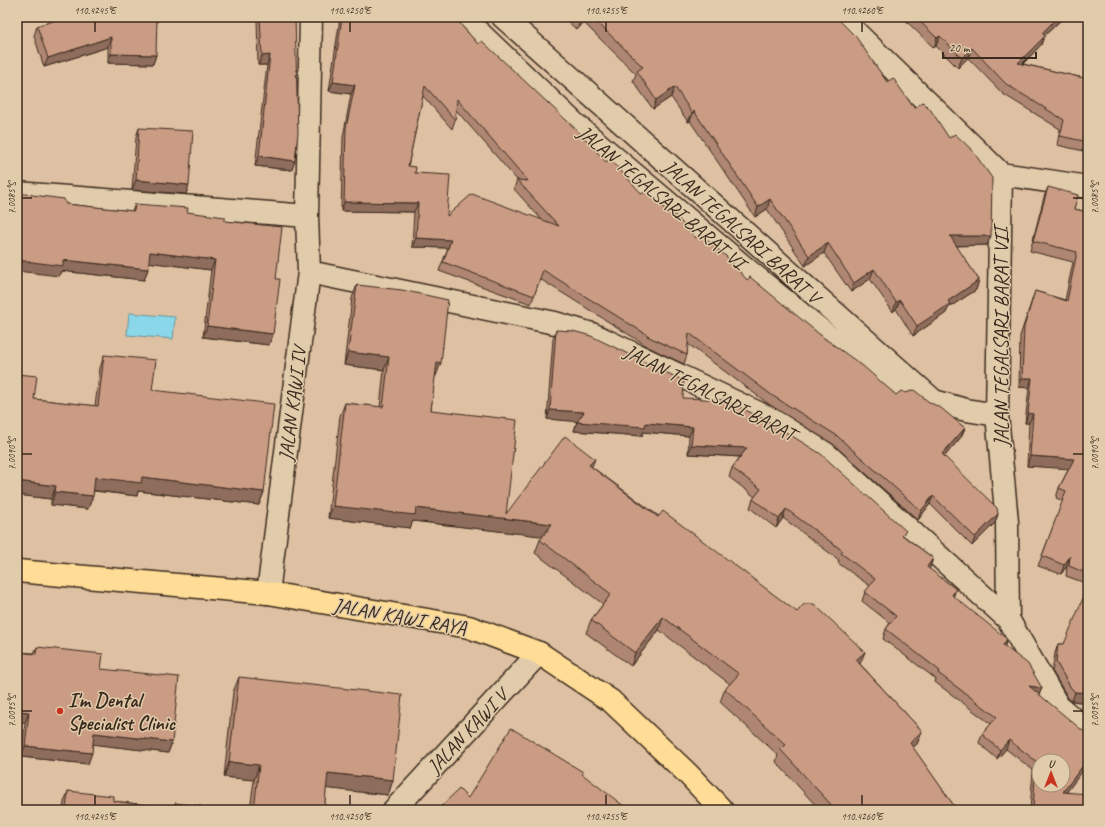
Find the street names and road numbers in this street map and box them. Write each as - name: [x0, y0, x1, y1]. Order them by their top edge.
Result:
- street label: JALAN TEGALSARI BARAT VI: [574, 120, 750, 274]
- street label: JALAN TEGALSARI BARAT V: [659, 154, 825, 308]
- street label: JALAN TEGALSARI BARAT VII: [989, 222, 1014, 448]
- street label: JALAN TEGALSARI BARAT: [619, 338, 804, 449]
- street label: JALAN KAWI IV: [273, 342, 312, 463]
- street label: JALAN KAWI RAYA: [330, 592, 469, 641]
- street label: JALAN KAWI V: [421, 681, 516, 780]

